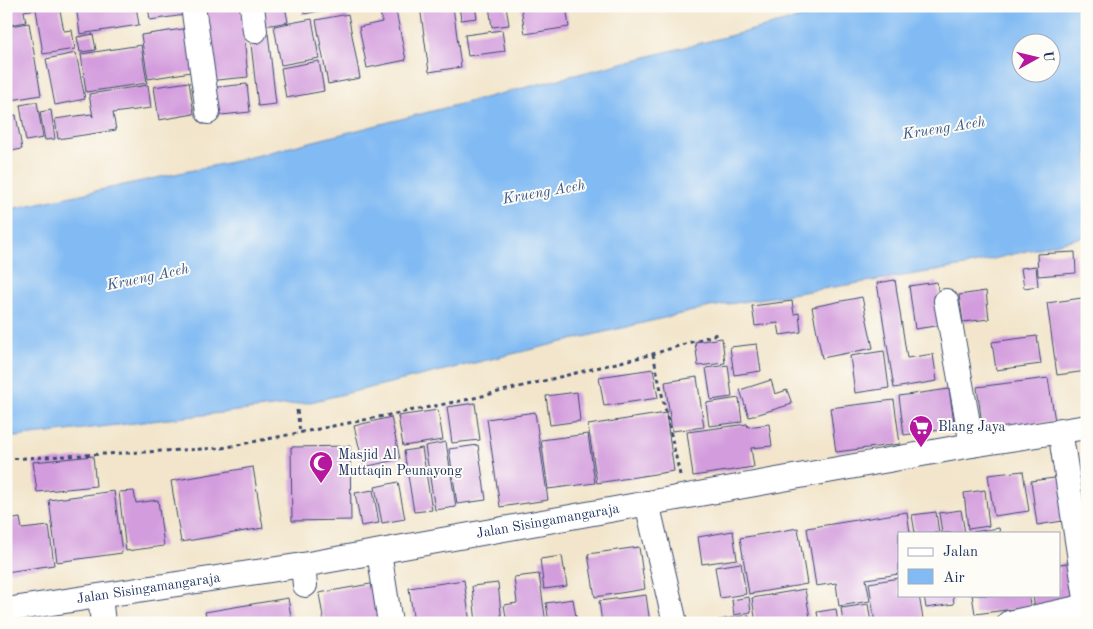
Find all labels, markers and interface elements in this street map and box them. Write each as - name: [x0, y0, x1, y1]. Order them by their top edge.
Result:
- north arrow: [1010, 32, 1060, 82]
- text: U: [1040, 50, 1056, 63]
- water label: Krueng Aceh: [901, 115, 987, 143]
- water label: Krueng Aceh: [501, 178, 587, 208]
- water label: Krueng Aceh: [105, 262, 191, 294]
- supermarket icon: Blang Jaya: [908, 414, 934, 448]
- place label: Blang Jaya: [938, 420, 1006, 434]
- place label: Masjid Al Muttaqin Peunayong: [338, 448, 462, 478]
- mosque icon: Masjid Al Muttaqin Peunayong: [308, 450, 334, 484]
- street label: Jalan Sisingamangaraja: [475, 501, 620, 541]
- legend: [898, 532, 1060, 596]
- text: Jalan: [943, 545, 978, 560]
- street label: Jalan Sisingamangaraja: [76, 571, 221, 606]
- text: Air: [943, 571, 965, 586]

